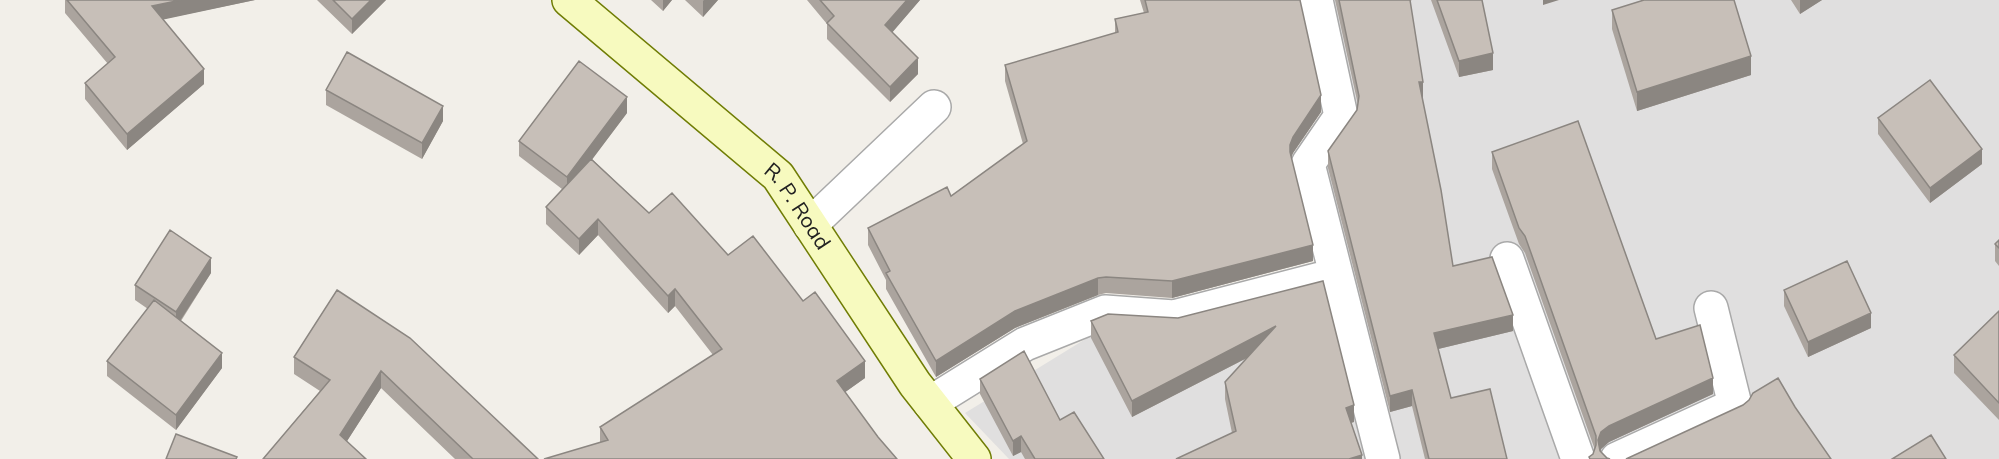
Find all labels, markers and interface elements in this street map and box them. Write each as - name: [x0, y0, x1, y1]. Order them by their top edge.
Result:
- street label: R. P. Road: [760, 156, 837, 254]

